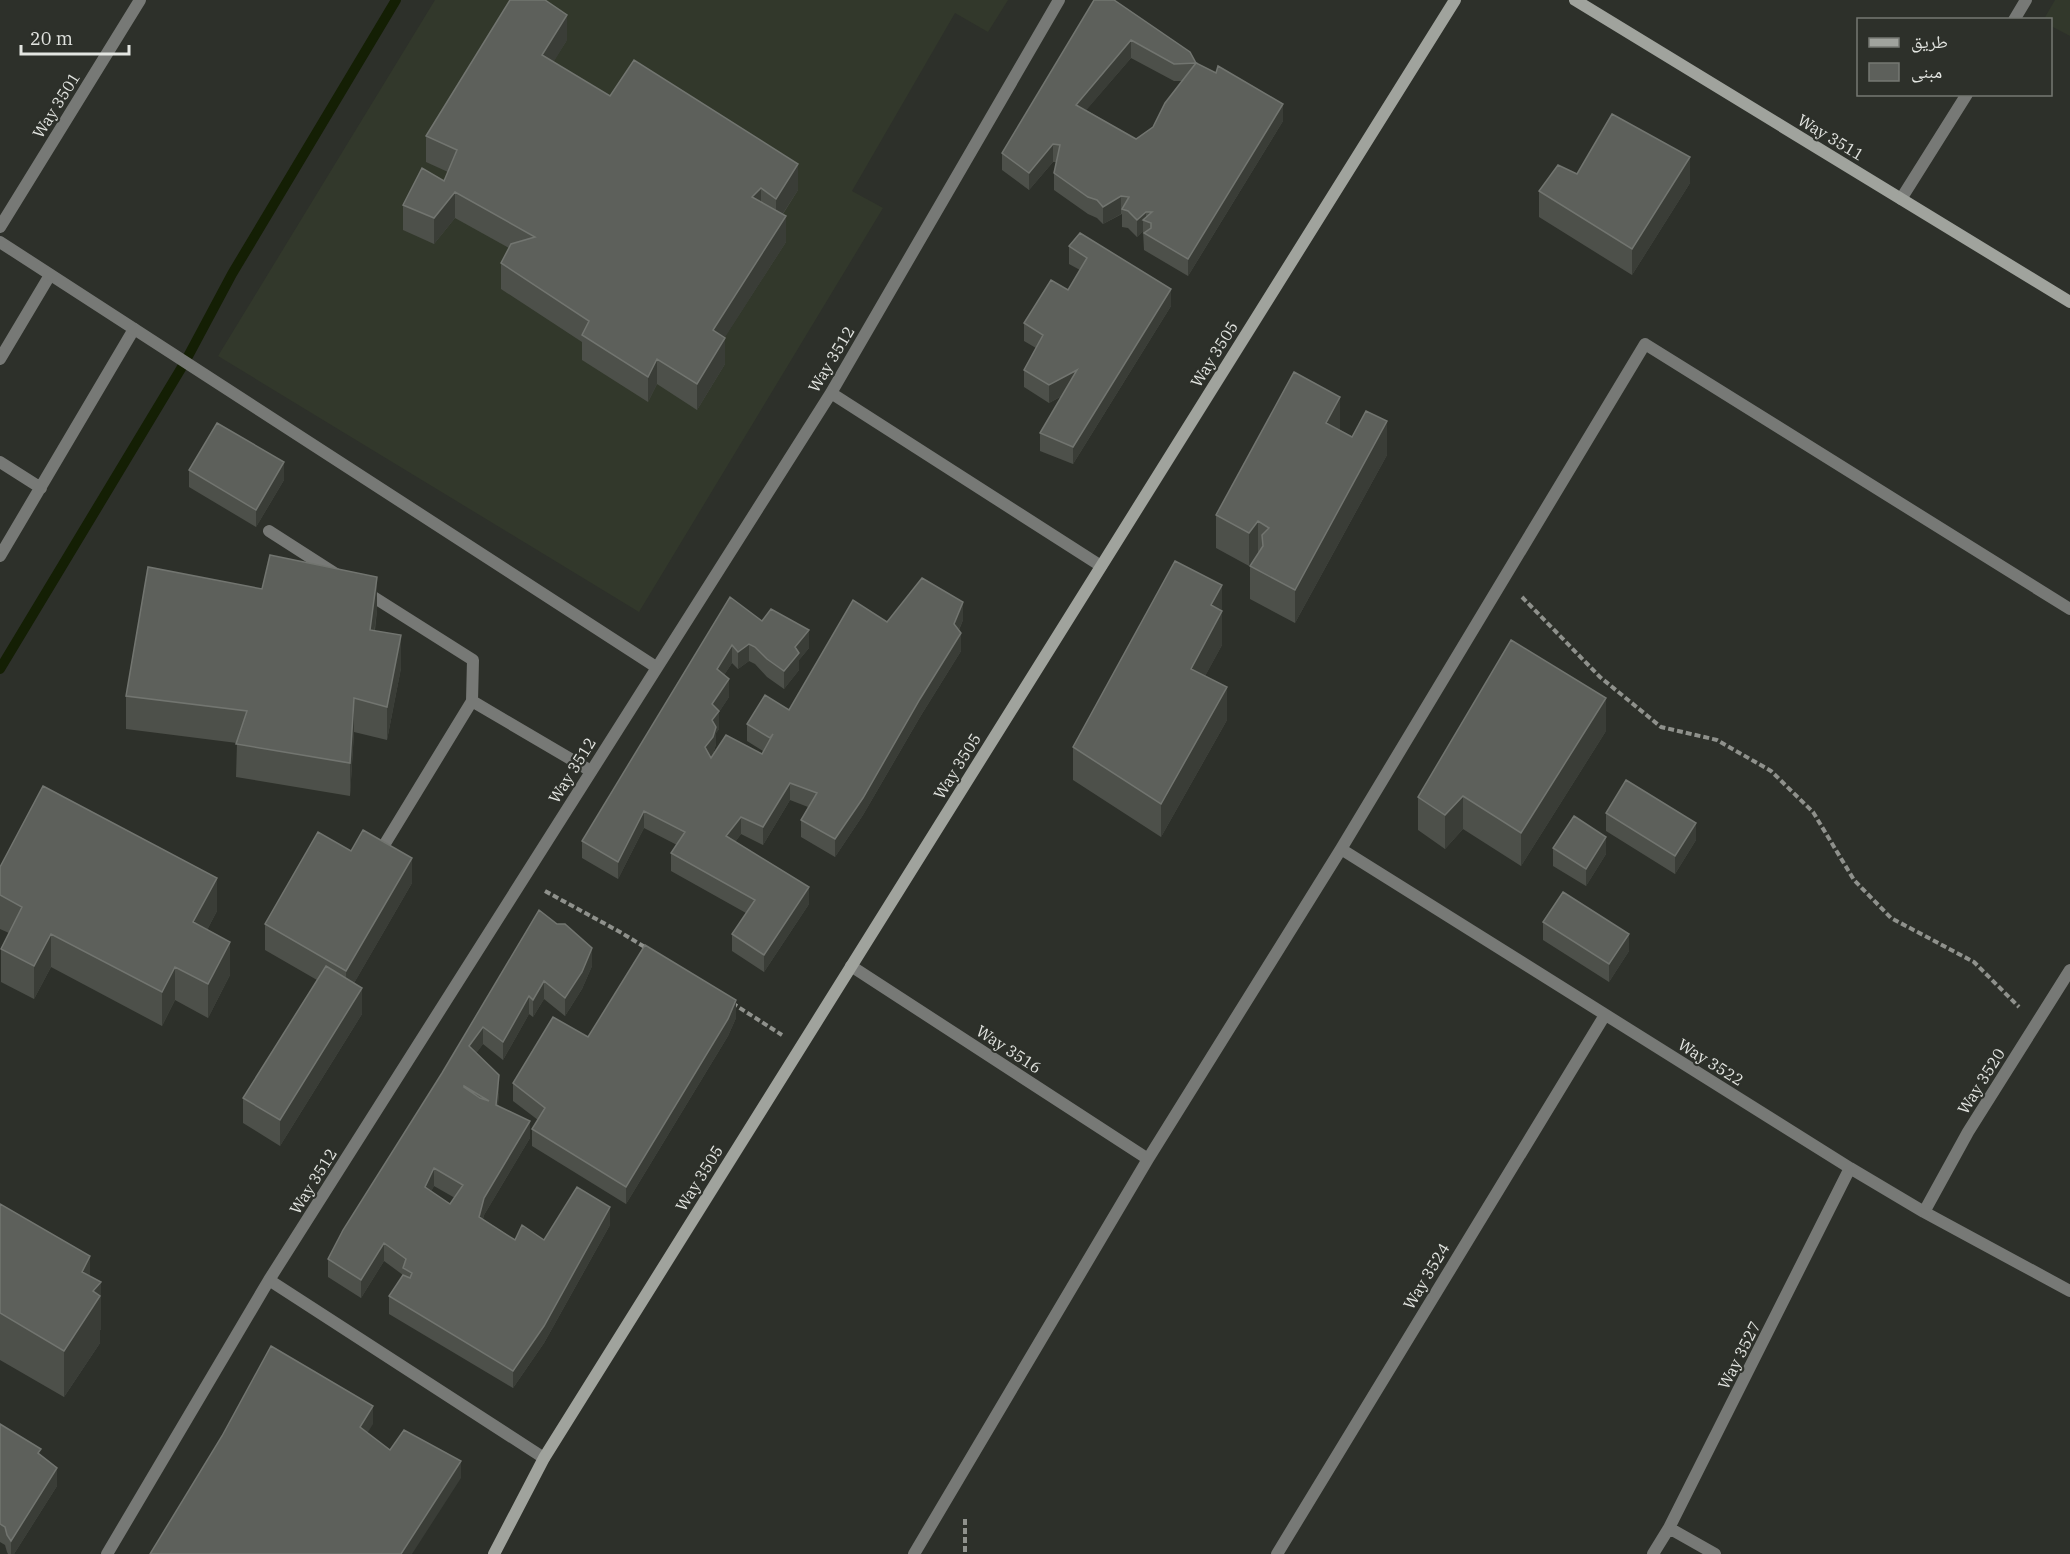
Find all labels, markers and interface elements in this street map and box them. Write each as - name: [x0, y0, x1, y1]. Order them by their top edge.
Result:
- scale bar: [21, 18, 129, 56]
- legend: [1857, 18, 2052, 96]
- text: 20 m: [30, 27, 73, 50]
- text: طريق: [1911, 30, 1948, 53]
- text: مبنى: [1911, 60, 1942, 83]
- street label: Way 3501: [28, 68, 84, 142]
- street label: Way 3511: [1794, 109, 1868, 165]
- street label: Way 3505: [1186, 317, 1242, 391]
- street label: Way 3512: [803, 322, 859, 396]
- street label: Way 3505: [929, 729, 985, 803]
- street label: Way 3512: [544, 733, 600, 807]
- street label: Way 3516: [973, 1021, 1045, 1077]
- street label: Way 3522: [1674, 1034, 1748, 1090]
- street label: Way 3520: [1953, 1044, 2009, 1118]
- street label: Way 3505: [671, 1141, 727, 1215]
- street label: Way 3512: [285, 1144, 341, 1218]
- street label: Way 3524: [1398, 1239, 1454, 1313]
- street label: Way 3527: [1713, 1318, 1765, 1392]

